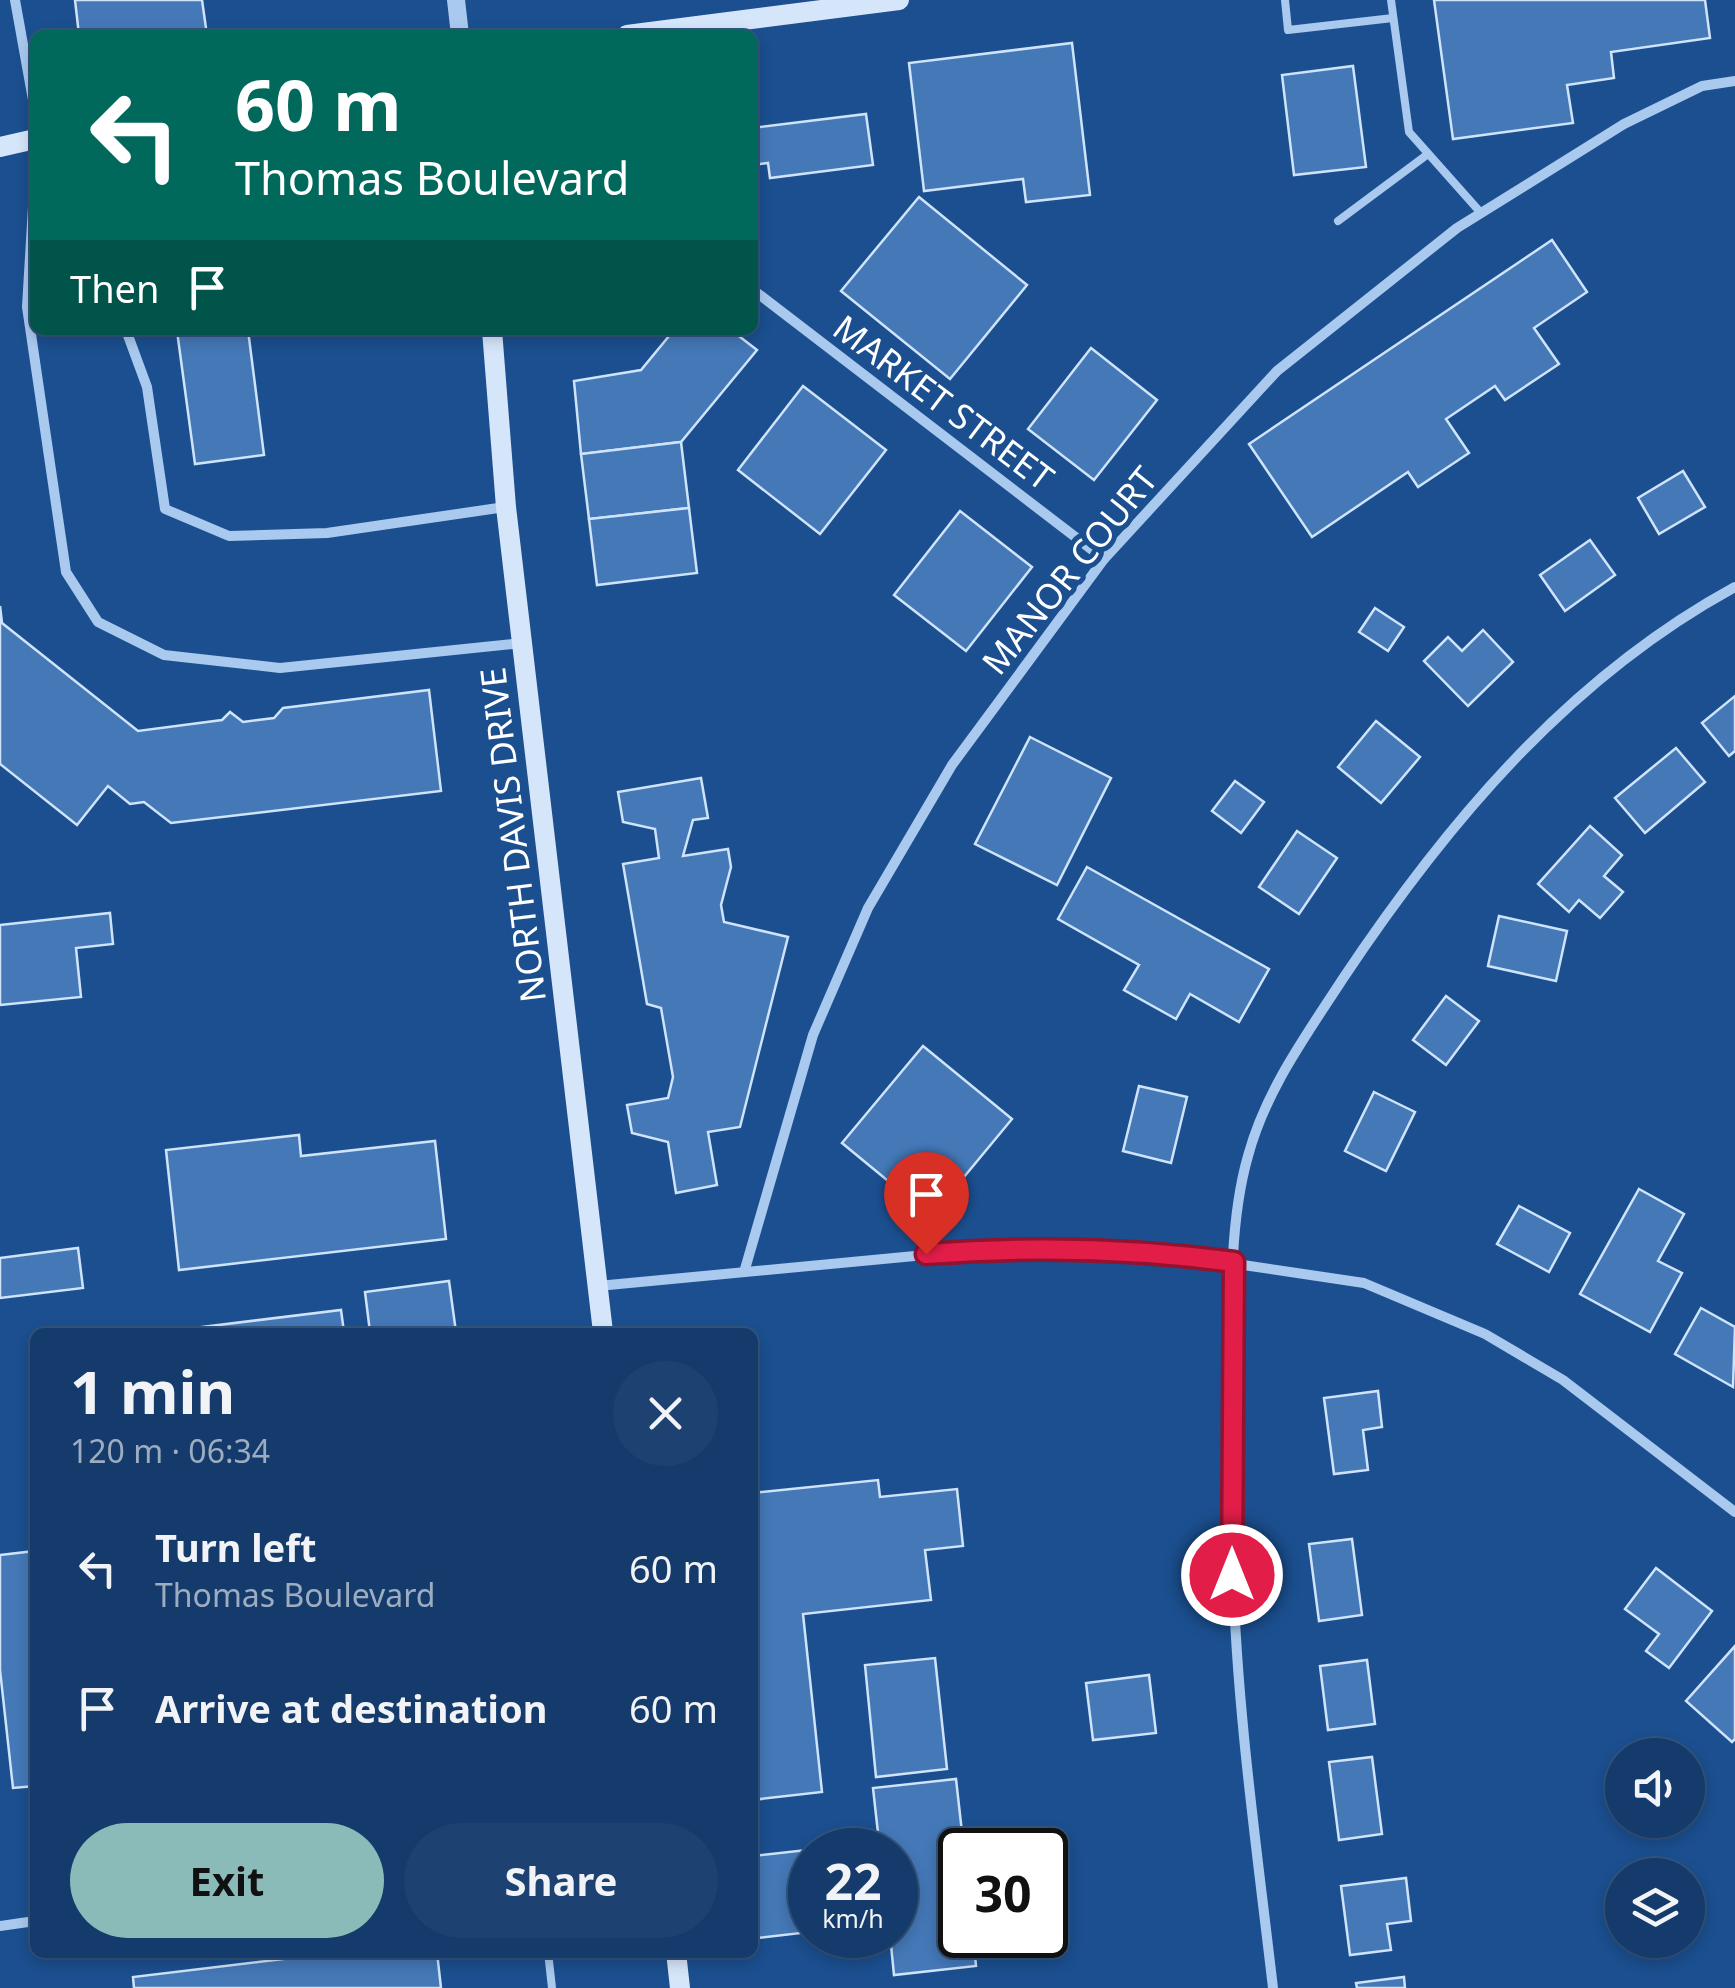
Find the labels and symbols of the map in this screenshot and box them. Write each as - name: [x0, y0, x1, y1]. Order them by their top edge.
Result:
- street label: MARKET STREET: [824, 304, 1064, 501]
- street label: MANOR COURT: [971, 456, 1168, 684]
- street label: NORTH DAVIS DRIVE: [468, 665, 556, 1005]
- pin: [884, 1152, 969, 1255]
- position arrow: [1180, 1523, 1284, 1627]
- speed limit sign: 30: [938, 1828, 1068, 1958]

